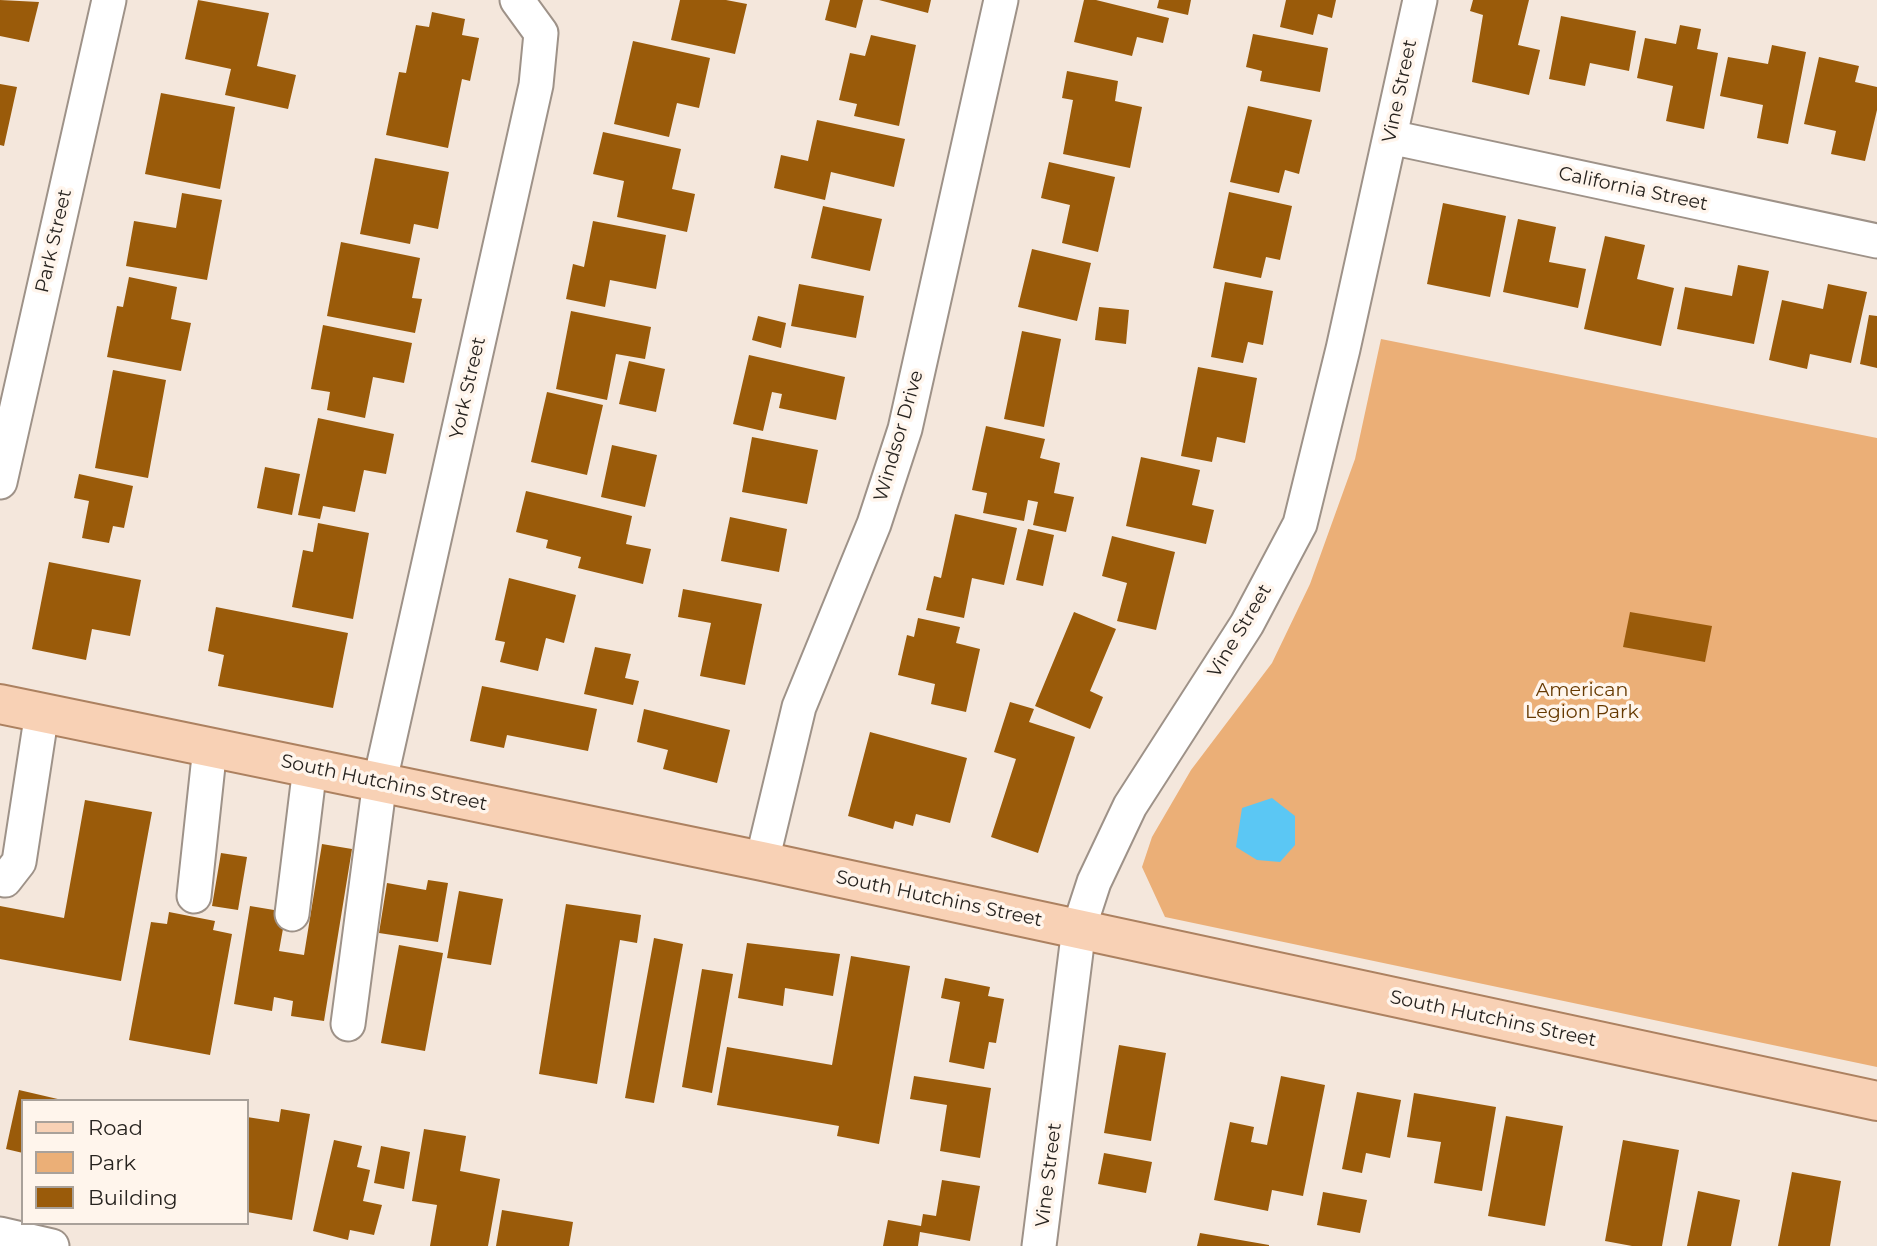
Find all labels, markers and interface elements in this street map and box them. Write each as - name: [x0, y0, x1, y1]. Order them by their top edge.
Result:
- street label: Vine Street: [1378, 37, 1422, 145]
- street label: California Street: [1556, 162, 1710, 216]
- street label: Park Street: [31, 187, 77, 295]
- street label: York Street: [445, 335, 491, 441]
- street label: Windsor Drive: [869, 368, 929, 504]
- street label: Vine Street: [1203, 580, 1277, 682]
- park label: American Legion Park: [1525, 679, 1639, 723]
- street label: South Hutchins Street: [279, 750, 489, 816]
- street label: South Hutchins Street: [834, 866, 1044, 932]
- street label: South Hutchins Street: [1388, 986, 1598, 1052]
- legend: [21, 1099, 248, 1225]
- text: Road: [88, 1115, 143, 1140]
- street label: Vine Street: [1031, 1122, 1067, 1228]
- text: Park: [88, 1150, 136, 1175]
- text: Building: [88, 1185, 178, 1210]

